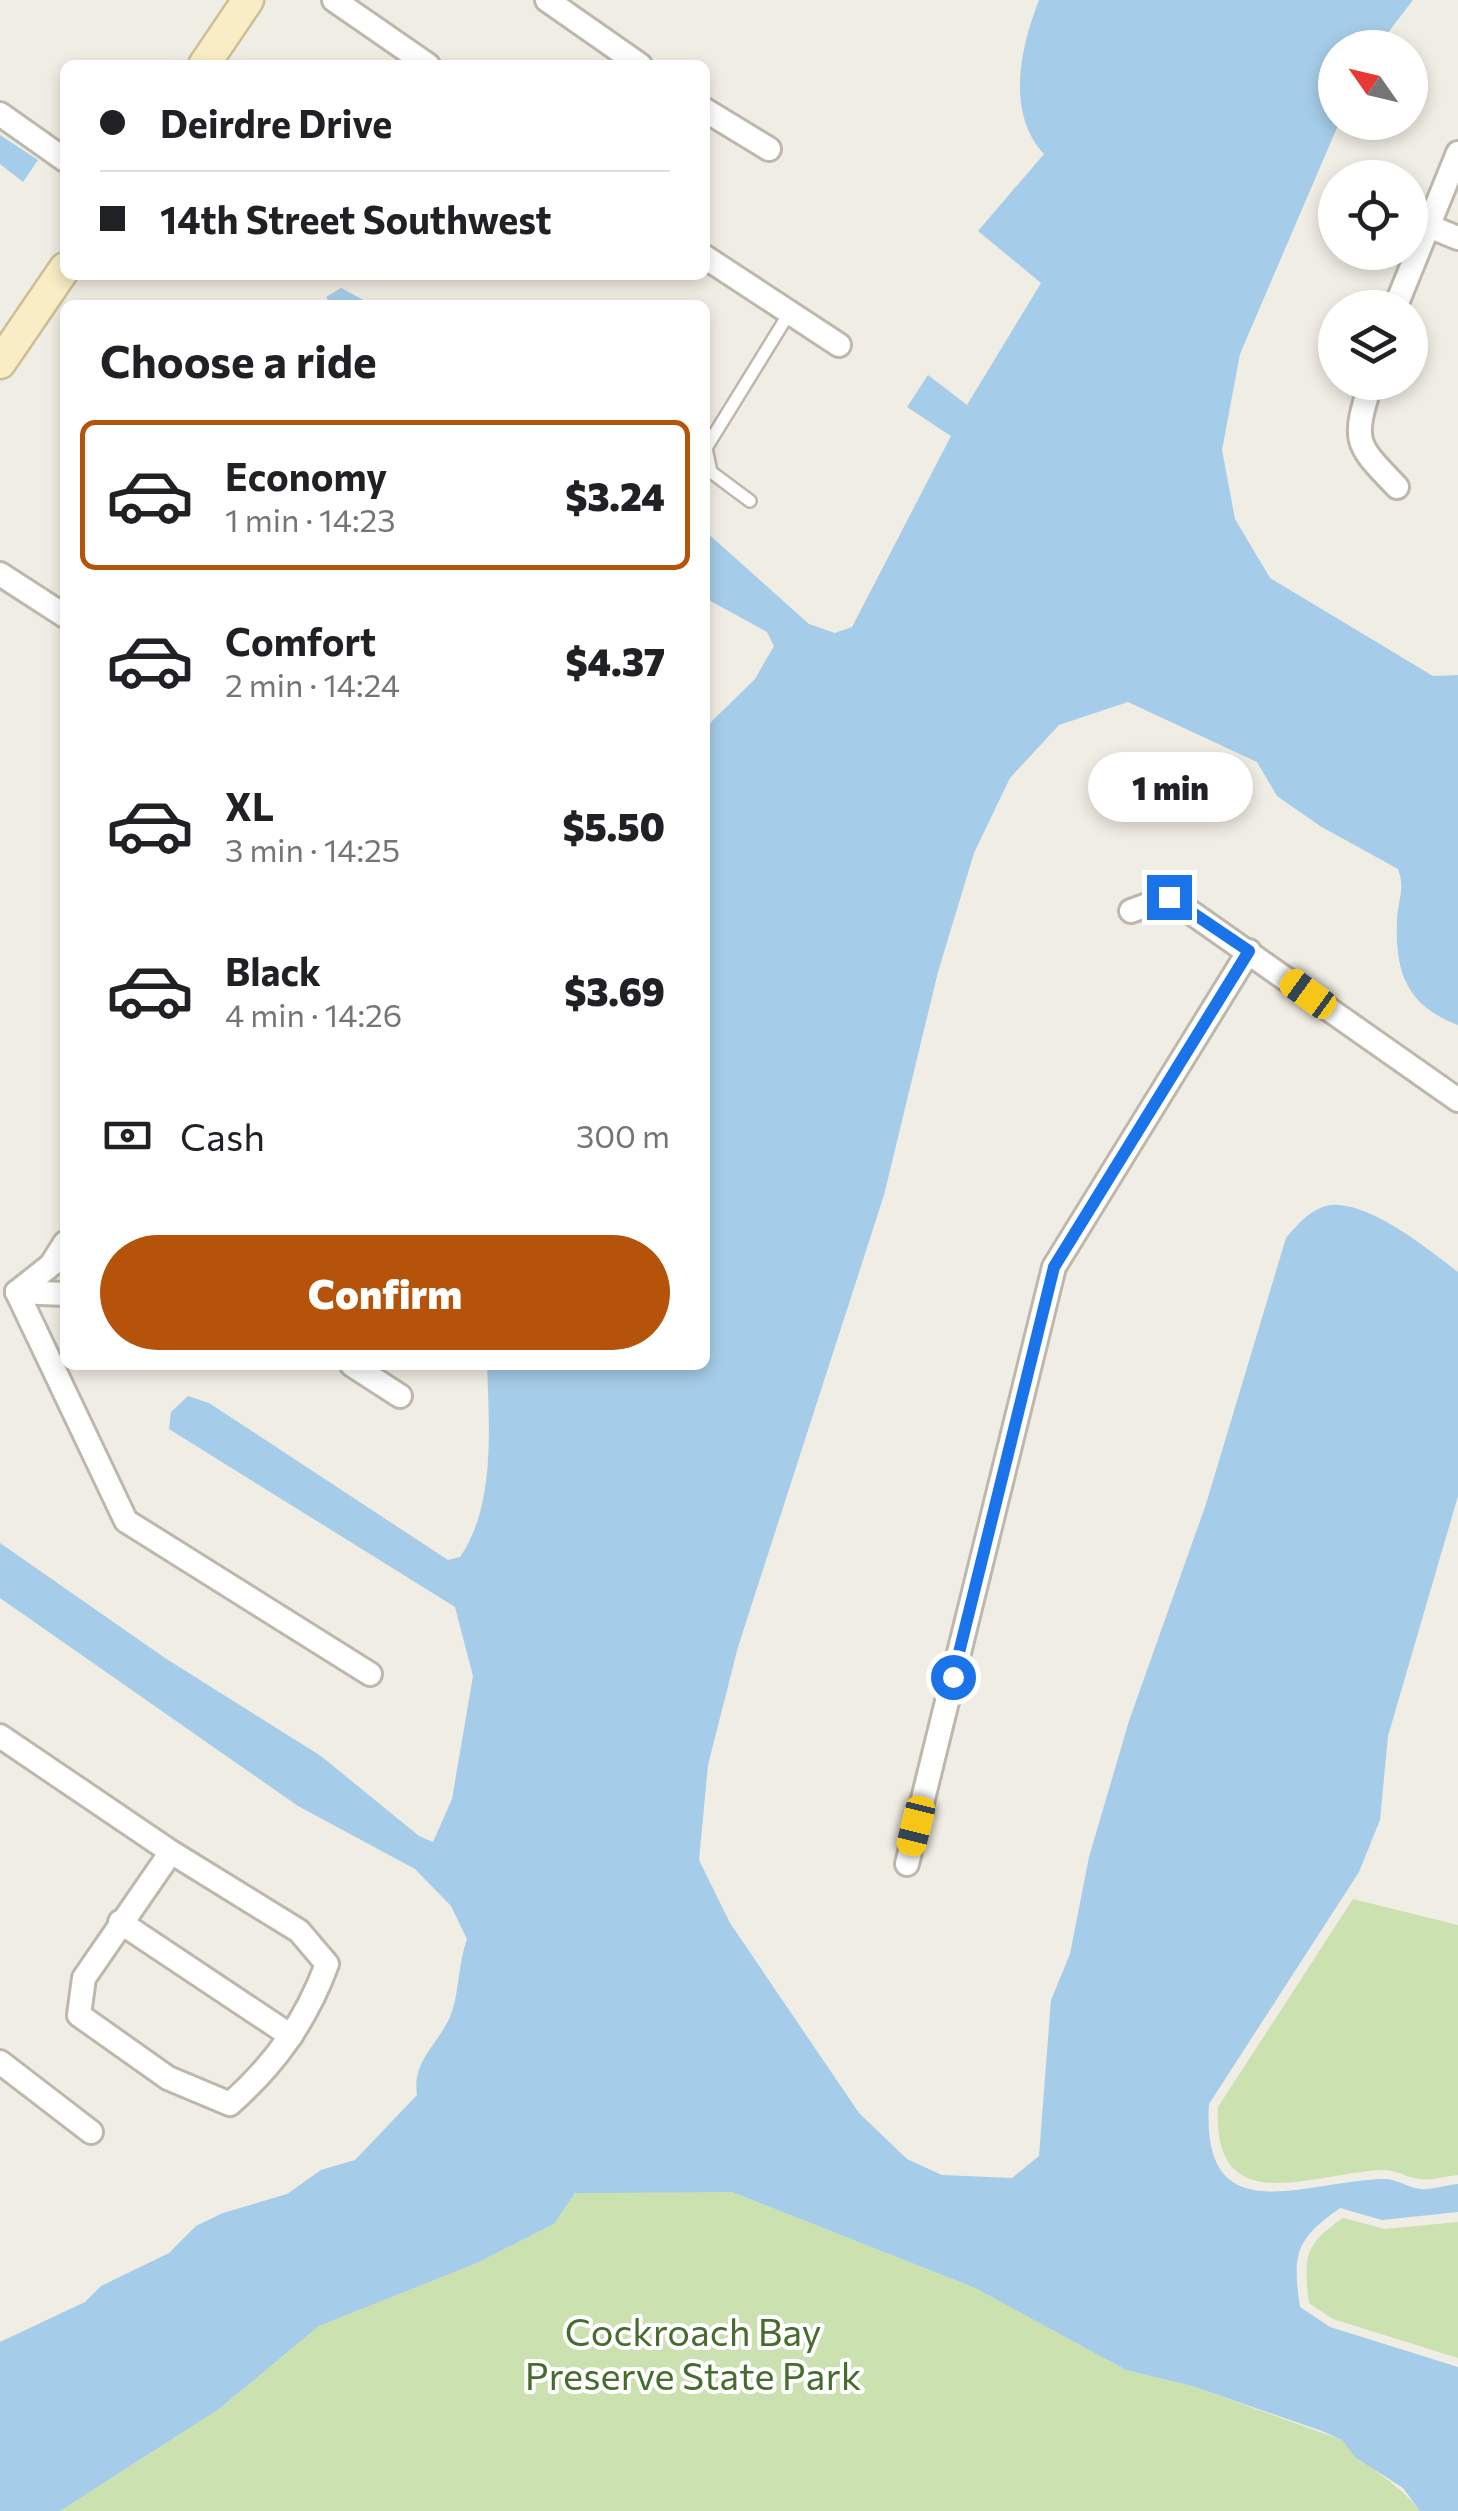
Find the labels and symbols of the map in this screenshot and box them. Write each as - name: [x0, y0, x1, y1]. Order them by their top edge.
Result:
- north arrow: [1318, 30, 1428, 140]
- callout: 1 min: [1086, 752, 1252, 822]
- route end: [1147, 875, 1192, 920]
- car: [1275, 964, 1341, 1024]
- route start: [931, 1655, 976, 1700]
- car: [894, 1793, 938, 1859]
- park label: Cockroach Bay Preserve State Park: [525, 2307, 861, 2398]

